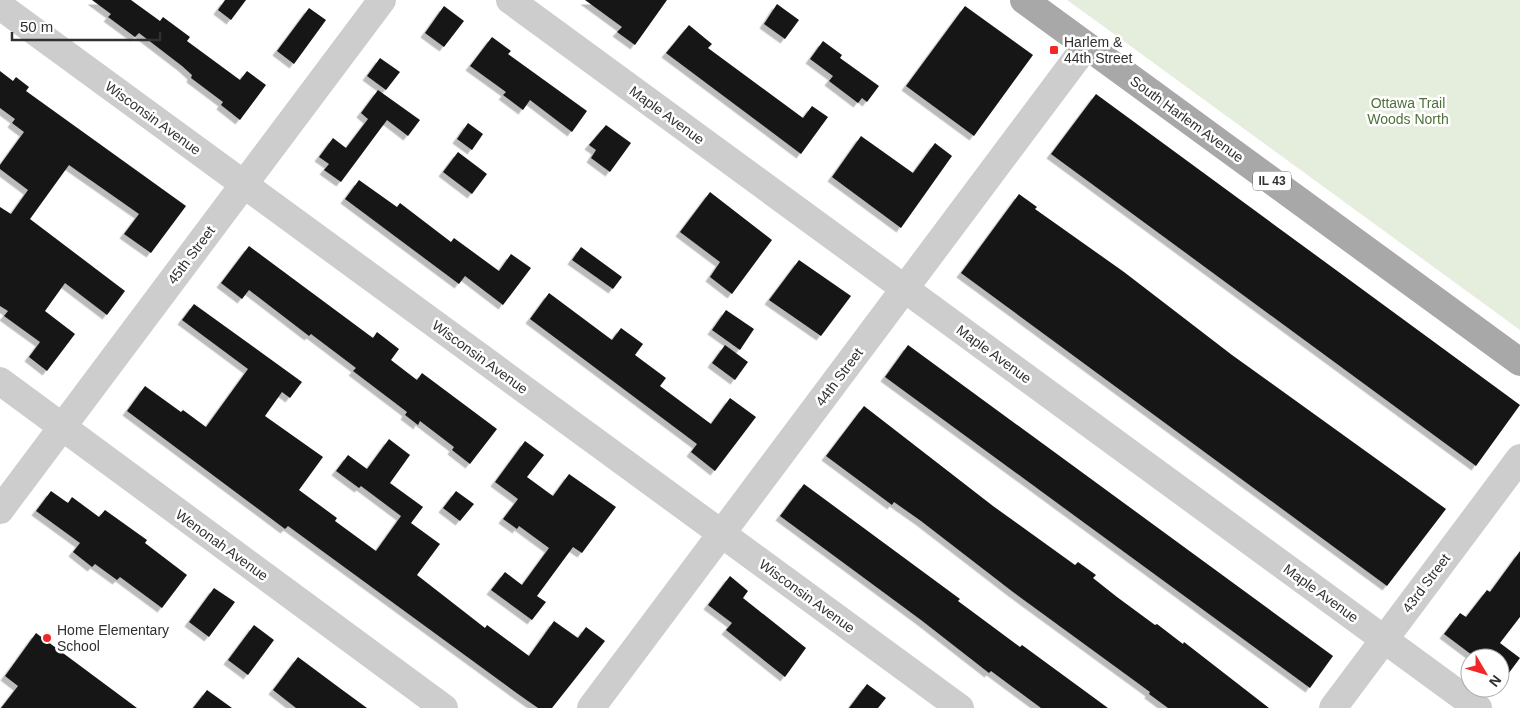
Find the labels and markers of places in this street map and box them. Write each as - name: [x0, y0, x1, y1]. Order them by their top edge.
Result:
- place label: Harlem & 44th Street: [1064, 34, 1133, 66]
- marker: Harlem & 44th Street: [1048, 44, 1060, 56]
- place label: Home Elementary School: [57, 622, 169, 654]
- marker: Home Elementary School: [41, 632, 53, 644]

